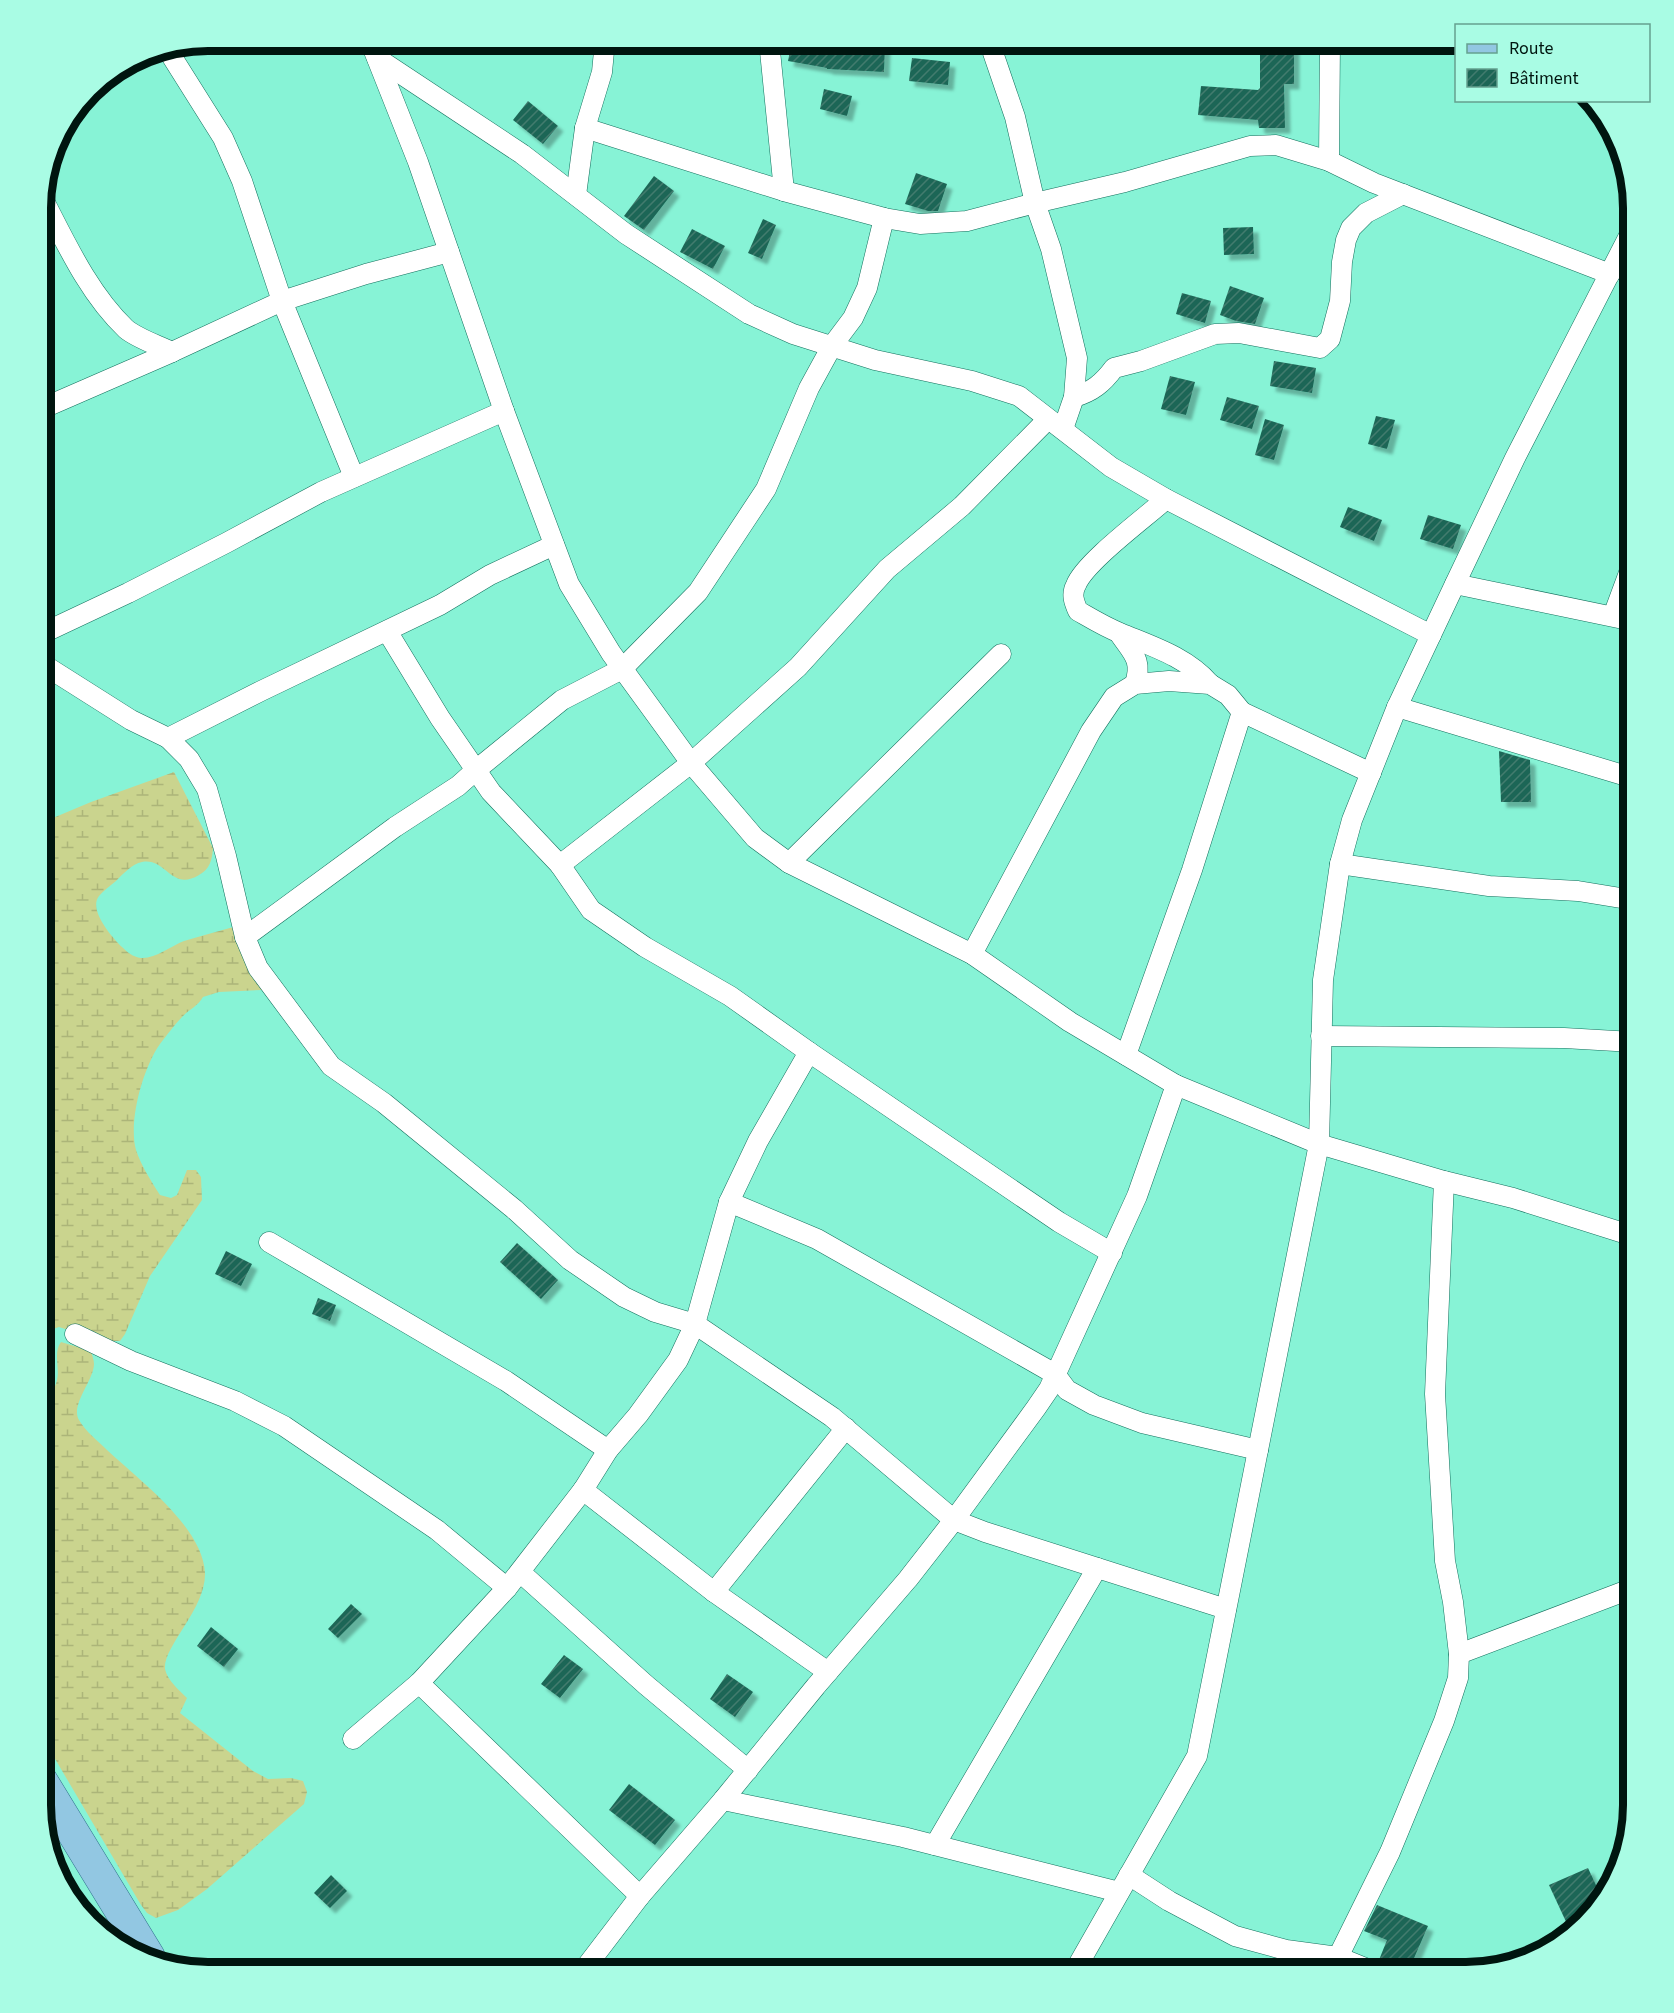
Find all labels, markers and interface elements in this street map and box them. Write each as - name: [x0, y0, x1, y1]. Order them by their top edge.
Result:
- legend: [1455, 24, 1650, 102]
- text: Route: [1509, 36, 1553, 61]
- text: Bâtiment: [1509, 66, 1579, 91]

